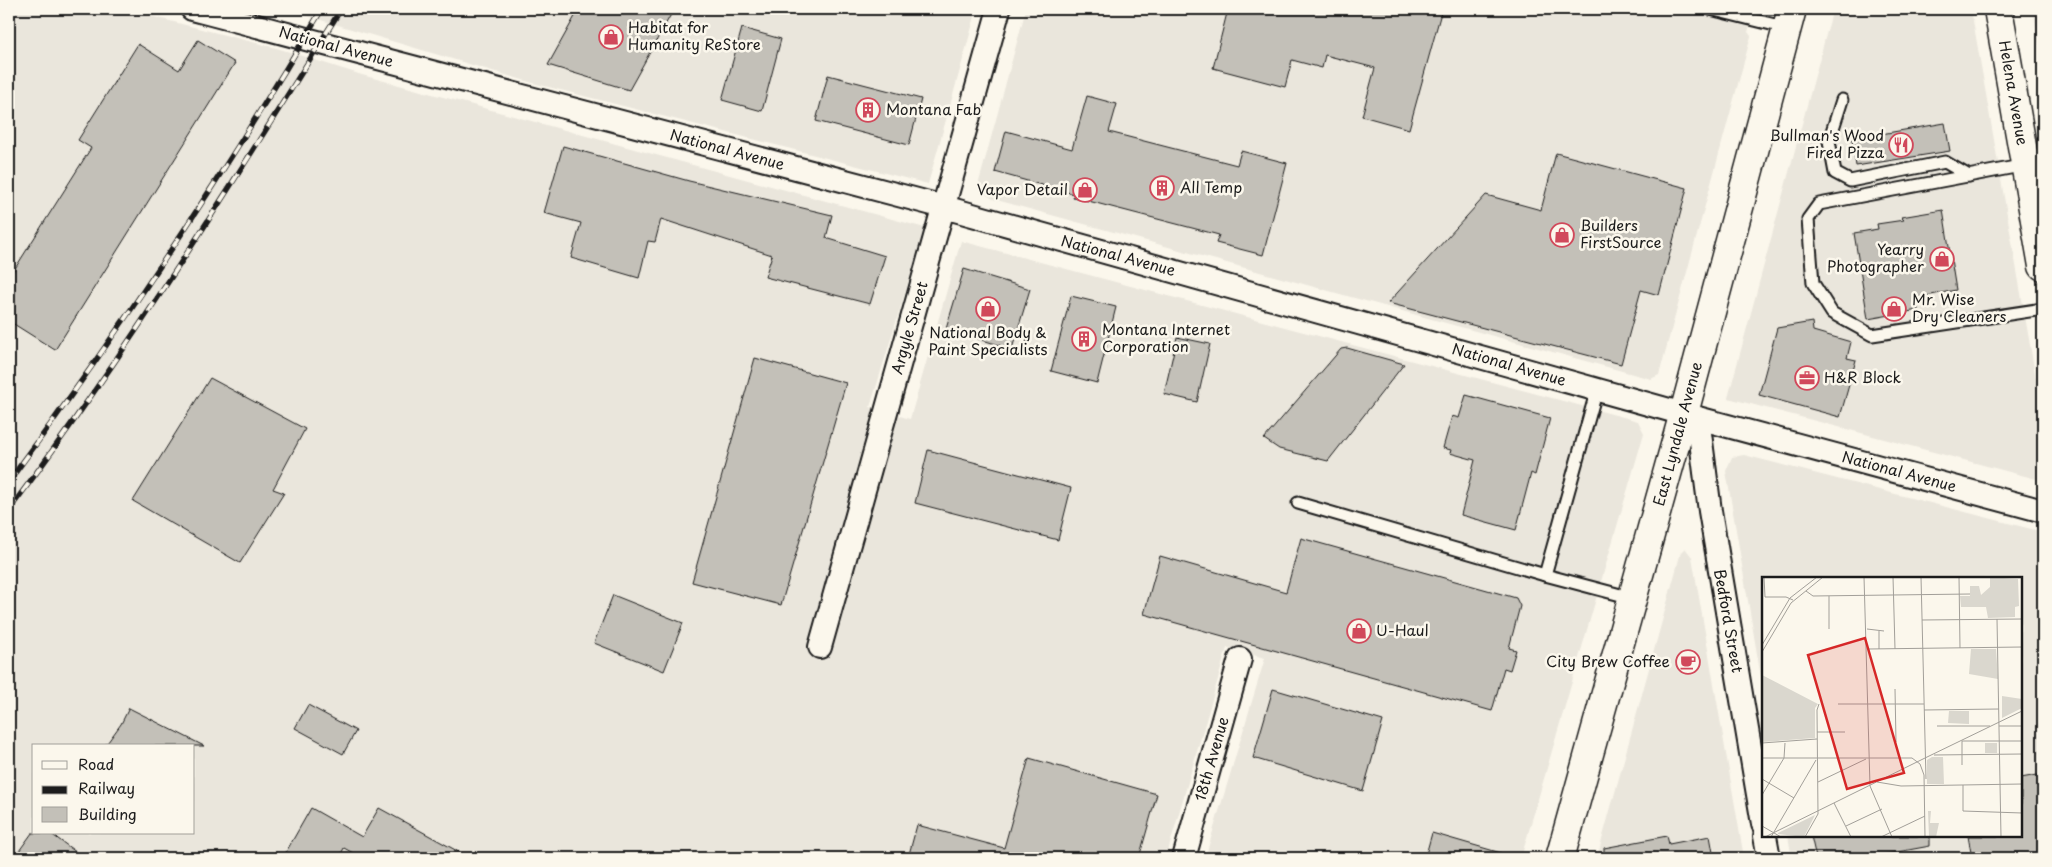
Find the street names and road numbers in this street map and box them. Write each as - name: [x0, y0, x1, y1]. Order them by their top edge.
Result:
- street label: National Avenue: [277, 19, 396, 72]
- street label: Helena Avenue: [1994, 38, 2035, 147]
- street label: National Avenue: [668, 122, 787, 175]
- street label: National Avenue: [1059, 228, 1178, 281]
- street label: Argyle Street: [884, 278, 933, 377]
- street label: National Avenue: [1450, 336, 1569, 391]
- street label: East Lyndale Avenue: [1646, 359, 1707, 508]
- street label: National Avenue: [1840, 444, 1959, 497]
- street label: Bedford Street: [1709, 567, 1750, 674]
- street label: 18th Avenue: [1188, 714, 1234, 804]

